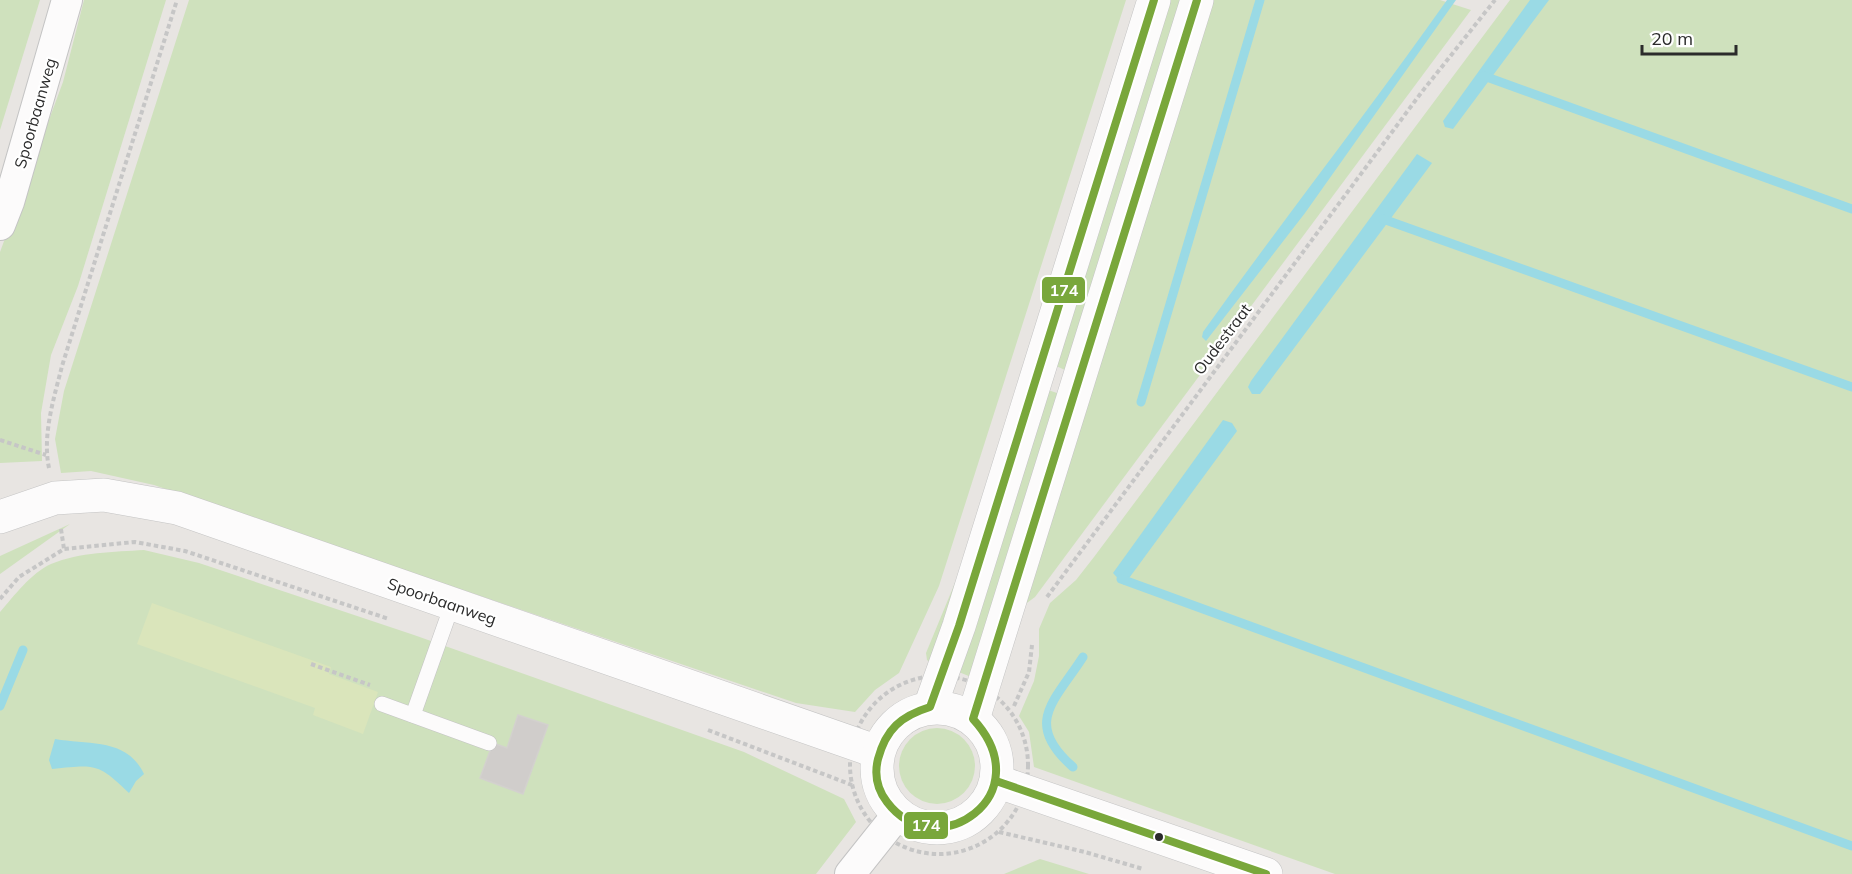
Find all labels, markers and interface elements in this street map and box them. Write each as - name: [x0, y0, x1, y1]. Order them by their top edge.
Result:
- scale bar: [1642, 18, 1736, 56]
- text: 20 m: [1651, 27, 1693, 50]
- street label: Spoorbaanweg: [10, 56, 60, 170]
- line badge: 174: [1041, 276, 1086, 304]
- text: 174: [1050, 280, 1079, 300]
- street label: Oudestraat: [1189, 299, 1255, 379]
- street label: Spoorbaanweg: [385, 573, 499, 629]
- line badge: 174: [903, 811, 949, 840]
- text: 174: [912, 815, 941, 835]
- unlabelled marker: [1153, 831, 1165, 843]

